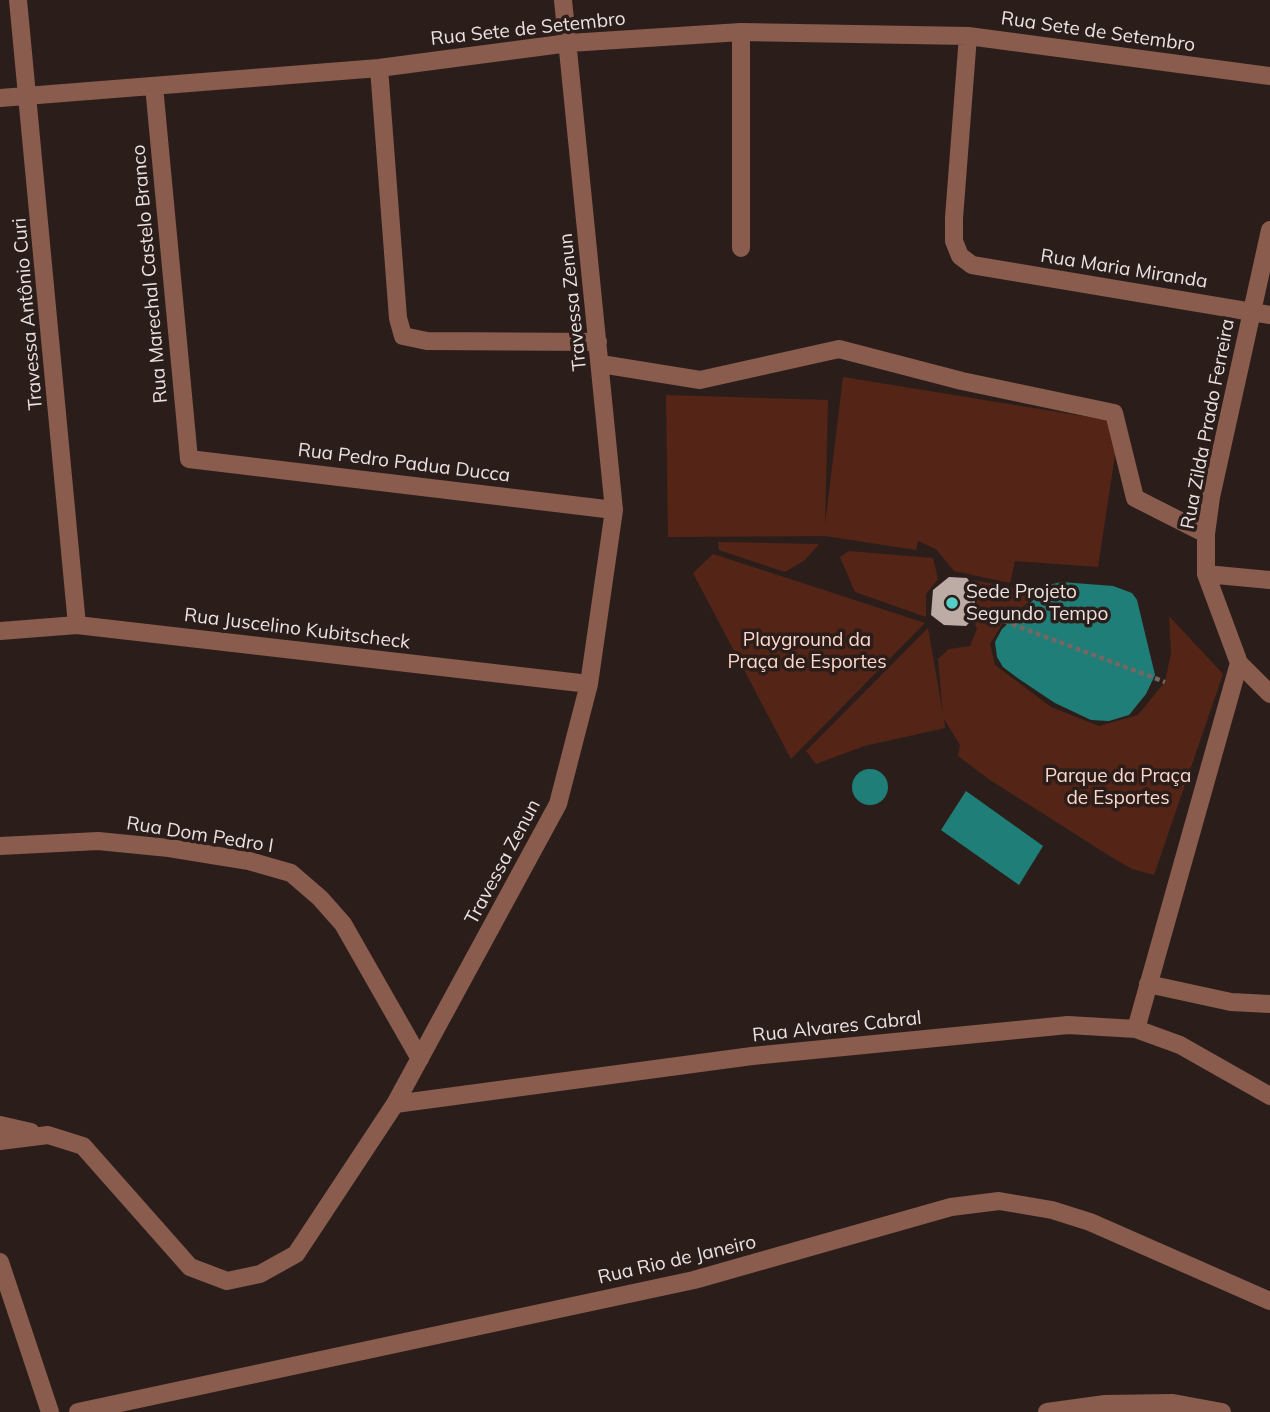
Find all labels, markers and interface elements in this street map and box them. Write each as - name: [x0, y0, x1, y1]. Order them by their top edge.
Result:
- street label: Rua Sete de Setembro: [429, 7, 627, 51]
- street label: Rua Sete de Setembro: [999, 7, 1197, 57]
- street label: Rua Marechal Castelo Branco: [127, 144, 173, 404]
- street label: Travessa Antônio Curi: [8, 217, 48, 411]
- street label: Travessa Zenun: [554, 232, 592, 372]
- street label: Rua Maria Miranda: [1039, 245, 1209, 293]
- street label: Rua Zilda Prado Ferreira: [1176, 317, 1240, 531]
- street label: Rua Pedro Padua Ducca: [296, 439, 512, 487]
- place label: Sede Projeto Segundo Tempo: [966, 581, 1108, 625]
- marker: Sede Projeto Segundo Tempo: [944, 595, 960, 611]
- street label: Rua Juscelino Kubitscheck: [183, 604, 411, 654]
- park label: Playground da Praça de Esportes: [727, 629, 887, 673]
- park label: Parque da Praça de Esportes: [1045, 765, 1191, 809]
- street label: Travessa Zenun: [460, 796, 546, 928]
- street label: Rua Dom Pedro I: [125, 812, 275, 858]
- street label: Rua Alvares Cabral: [751, 1007, 923, 1047]
- street label: Rua Rio de Janeiro: [596, 1231, 758, 1289]

